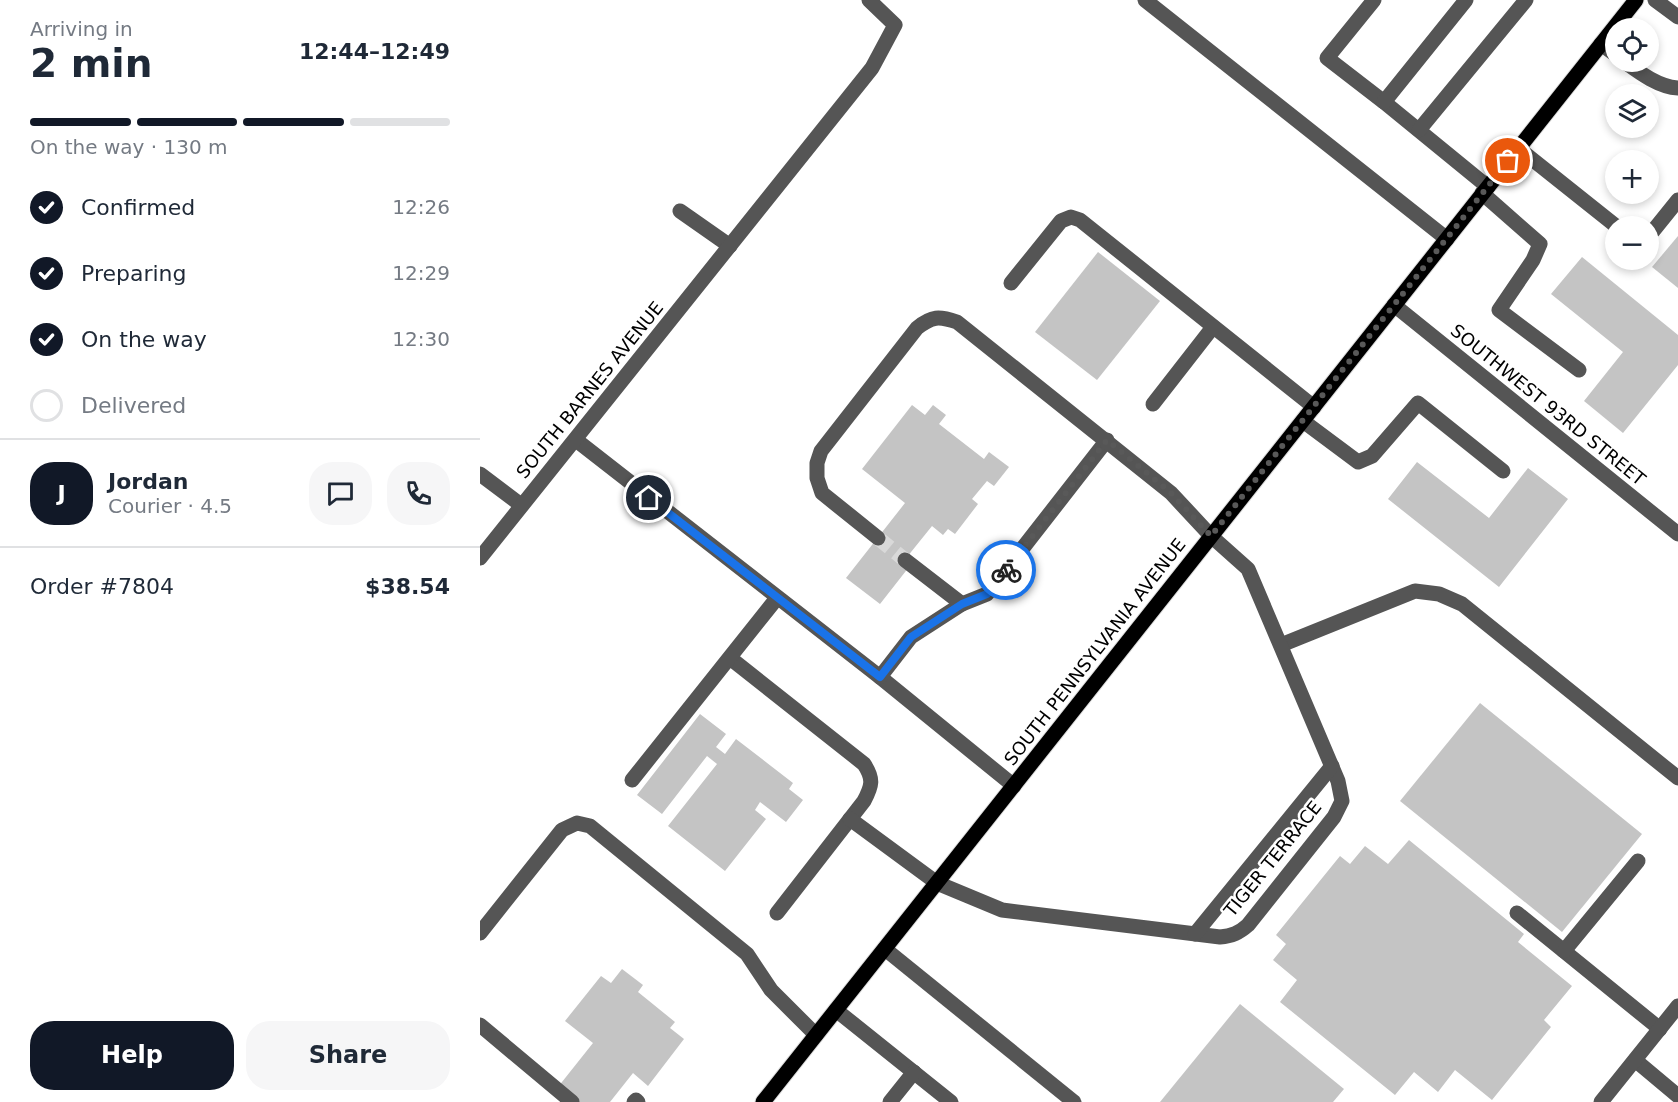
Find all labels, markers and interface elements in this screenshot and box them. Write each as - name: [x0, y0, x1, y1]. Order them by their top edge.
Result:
- text: Arriving in: [30, 17, 133, 41]
- map controls: [1605, 18, 1659, 270]
- button: locate: [1605, 18, 1659, 72]
- text: 12:44–12:49: [299, 39, 450, 64]
- text: 2 min: [30, 41, 152, 86]
- button: layers: [1605, 84, 1659, 138]
- text: On the way · 130 m: [30, 135, 228, 159]
- pin: [1482, 135, 1533, 186]
- icon: bag: [1491, 144, 1524, 177]
- button: +: [1605, 150, 1659, 204]
- icon: check: [30, 191, 63, 224]
- text: Confirmed: [81, 195, 195, 220]
- text: 12:26: [392, 195, 450, 219]
- button: −: [1605, 216, 1659, 270]
- icon: check: [30, 257, 63, 290]
- text: Preparing: [81, 261, 187, 286]
- text: 12:29: [392, 261, 450, 285]
- street label: SOUTH BARNES AVENUE: [512, 297, 667, 482]
- street label: SOUTHWEST 93RD STREET: [1447, 320, 1651, 490]
- icon: check: [30, 323, 63, 356]
- text: On the way: [81, 327, 207, 352]
- text: 12:30: [392, 327, 450, 351]
- text: Delivered: [81, 393, 186, 418]
- button: chat: [309, 462, 372, 525]
- button: phone: [387, 462, 450, 525]
- text: Jordan: [108, 469, 188, 494]
- pin: [623, 472, 674, 523]
- text: J: [57, 481, 66, 506]
- icon: home: [632, 481, 665, 514]
- text: Courier · 4.5: [108, 494, 232, 518]
- street label: SOUTH PENNSYLVANIA AVENUE: [1000, 534, 1190, 769]
- courier: [976, 540, 1036, 600]
- icon: bike: [990, 554, 1023, 587]
- text: Order #7804: [30, 574, 174, 599]
- text: $38.54: [365, 574, 450, 599]
- street label: TIGER TERRACE: [1219, 797, 1326, 921]
- button: Help: [30, 1021, 234, 1090]
- button: Share: [246, 1021, 450, 1090]

